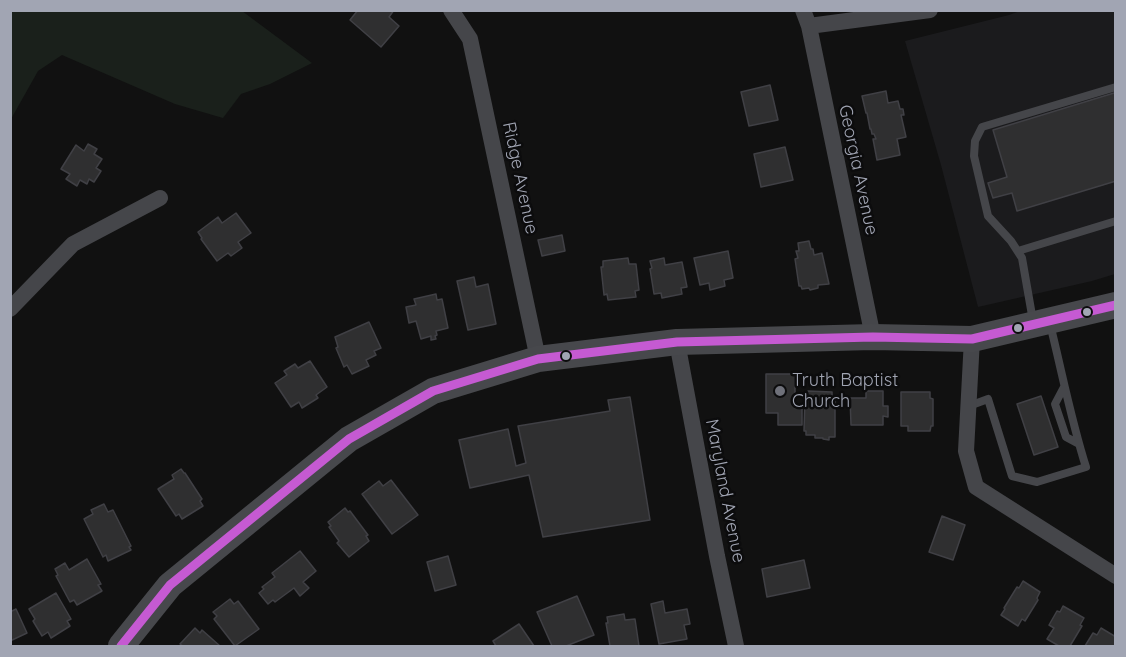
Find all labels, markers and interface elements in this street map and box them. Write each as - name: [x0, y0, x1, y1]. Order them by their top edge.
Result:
- street label: Georgia Avenue: [834, 103, 882, 237]
- street label: Ridge Avenue: [498, 120, 542, 236]
- unlabelled marker: [1081, 306, 1093, 318]
- unlabelled marker: [1012, 322, 1024, 334]
- unlabelled marker: [560, 350, 572, 362]
- place label: Truth Baptist Church: [792, 370, 898, 412]
- marker: Truth Baptist Church: [773, 384, 787, 398]
- street label: Maryland Avenue: [700, 417, 750, 565]

